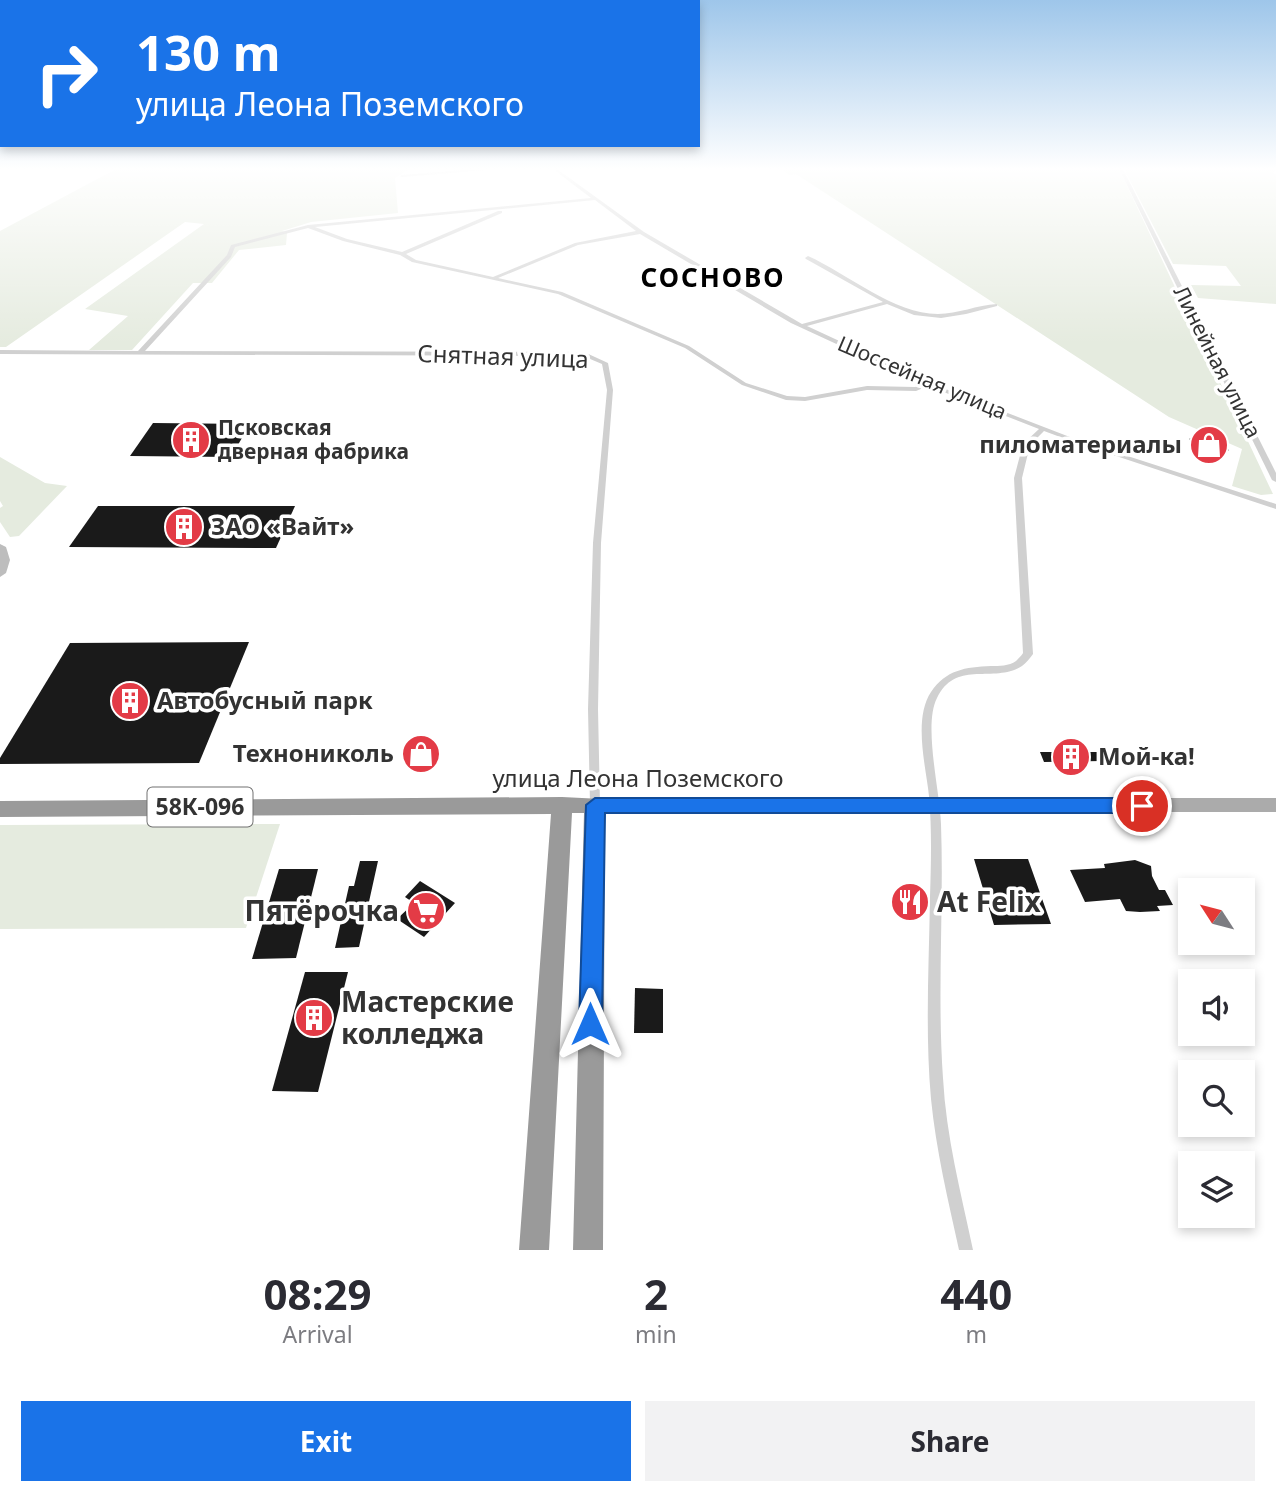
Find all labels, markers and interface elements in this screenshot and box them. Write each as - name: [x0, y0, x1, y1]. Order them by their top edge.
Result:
- text: 130 m: [136, 19, 281, 85]
- icon: right: [21, 28, 112, 119]
- text: улица Леона Поземского: [136, 82, 524, 125]
- district label: СОСНОВО: [641, 259, 785, 295]
- street label: Линейная улица: [1168, 281, 1268, 442]
- street label: Шоссейная улица: [834, 329, 1011, 425]
- street label: Снятная улица: [417, 336, 589, 375]
- place label: Псковская дверная фабрика: [218, 413, 409, 465]
- building icon: Псковская дверная фабрика: [170, 419, 212, 461]
- shop icon: пиломатериалы: [1188, 424, 1230, 466]
- place label: пиломатериалы: [979, 427, 1182, 460]
- building icon: ЗАО «Вайт»: [163, 506, 205, 548]
- place label: ЗАО «Вайт»: [211, 509, 354, 542]
- building icon: Автобусный парк: [109, 680, 151, 722]
- place label: Автобусный парк: [157, 683, 373, 716]
- shop icon: Технониколь: [400, 733, 442, 775]
- place label: Технониколь: [233, 736, 394, 769]
- building icon: Мой-ка!: [1050, 736, 1092, 778]
- place label: Мой-ка!: [1098, 739, 1195, 772]
- street label: улица Леона Поземского: [493, 761, 783, 794]
- pin: [1112, 776, 1172, 836]
- icon: arrive: [1123, 787, 1161, 825]
- road number: 58К-096: [148, 788, 252, 827]
- north arrow: [1178, 878, 1255, 956]
- map controls: [1178, 878, 1255, 1228]
- restaurant icon: At Felix: [889, 881, 931, 923]
- place label: At Felix: [937, 882, 1042, 920]
- supermarket icon: Пятёрочка: [405, 890, 447, 932]
- place label: Пятёрочка: [244, 891, 399, 929]
- button: sound: [1178, 969, 1255, 1046]
- place label: Мастерские колледжа: [341, 982, 514, 1052]
- position arrow: [553, 987, 627, 1061]
- building icon: Мастерские колледжа: [293, 997, 335, 1039]
- button: search: [1178, 1060, 1255, 1137]
- button: layers: [1178, 1151, 1255, 1228]
- text: 08:29: [264, 1265, 371, 1322]
- text: 2: [644, 1265, 668, 1322]
- text: 440: [940, 1265, 1012, 1322]
- text: Arrival: [282, 1318, 353, 1350]
- text: min: [635, 1318, 677, 1350]
- text: m: [966, 1318, 987, 1350]
- button: Exit: [21, 1401, 631, 1481]
- button: Share: [645, 1401, 1255, 1481]

